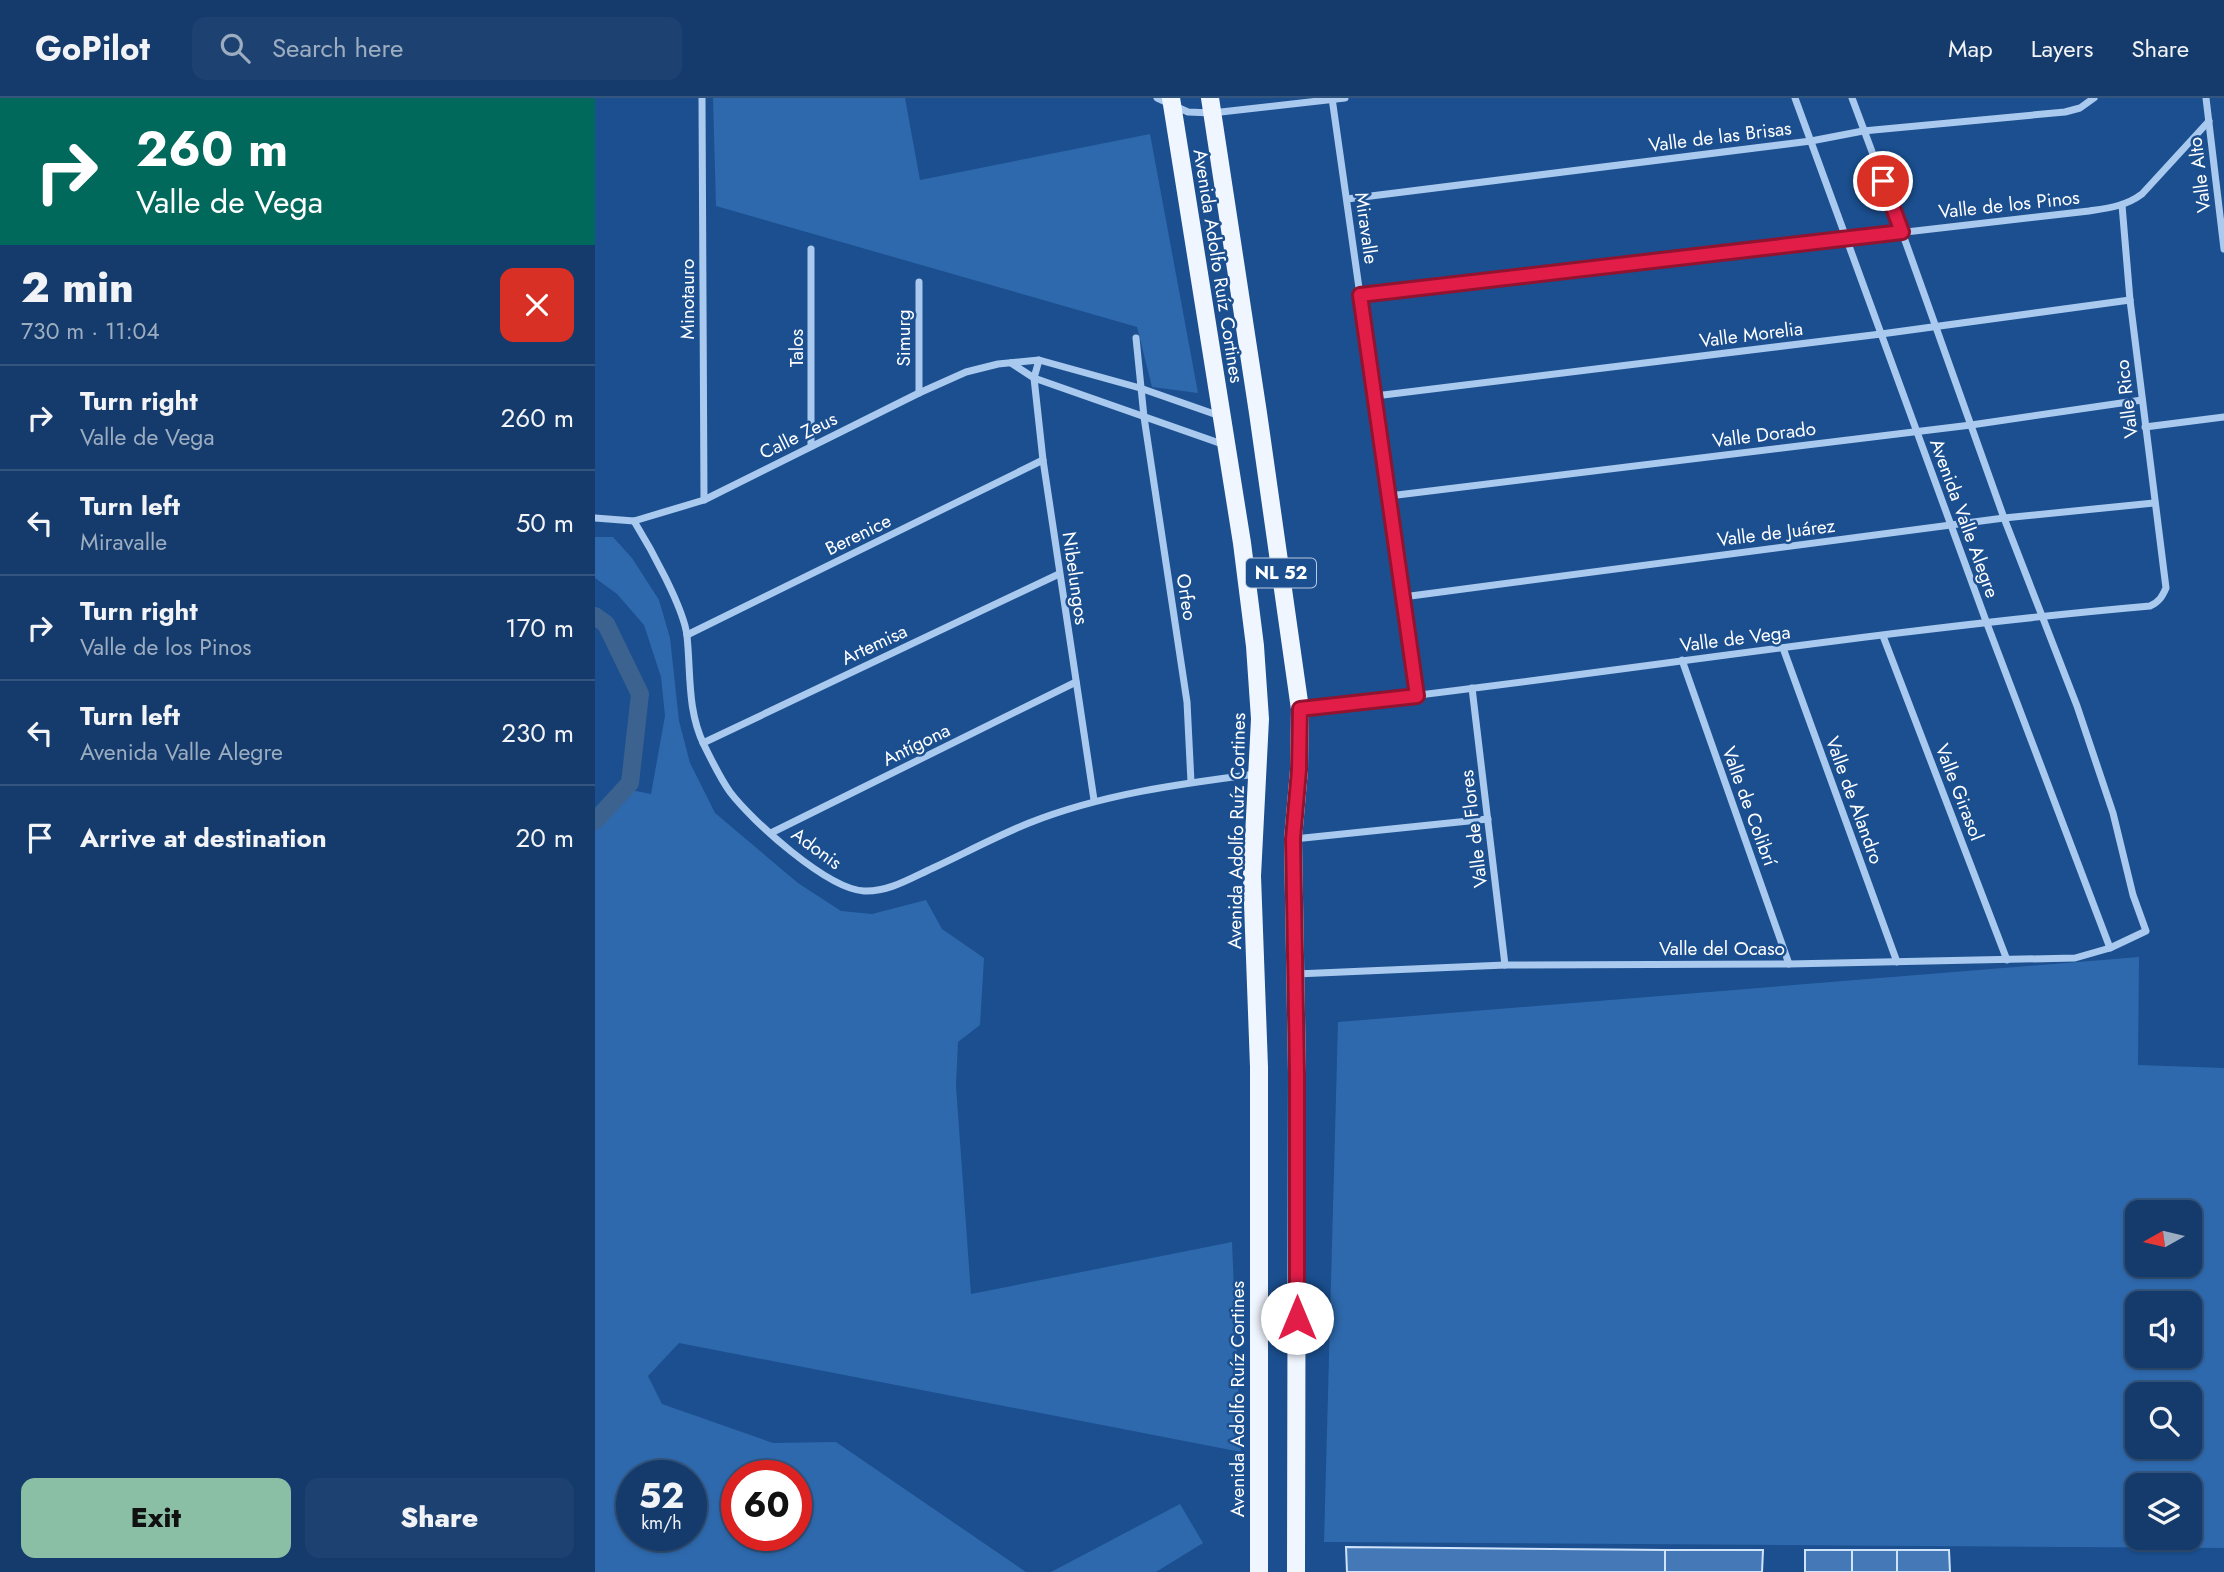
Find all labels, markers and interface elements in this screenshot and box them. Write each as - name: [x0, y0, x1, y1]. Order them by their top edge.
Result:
- search box: [192, 17, 682, 80]
- text: GoPilot: [35, 25, 150, 72]
- icon: search: [216, 29, 254, 67]
- text: Search here: [272, 29, 403, 67]
- text: Map: [1948, 31, 1993, 66]
- text: Layers: [2031, 31, 2093, 66]
- text: Share: [2131, 31, 2189, 66]
- text: 260 m: [136, 114, 288, 184]
- street label: Valle de las Brisas: [1647, 114, 1793, 159]
- icon: right: [21, 126, 112, 217]
- street label: Valle Alto: [2181, 136, 2218, 214]
- street label: Avenida Adolfo Ruíz Cortines: [1187, 147, 1250, 385]
- pin: [1853, 151, 1913, 211]
- icon: arrive: [1864, 162, 1902, 200]
- text: Valle de Vega: [136, 179, 323, 225]
- street label: Valle de los Pinos: [1937, 184, 2081, 225]
- street label: Miravalle: [1348, 191, 1385, 266]
- text: 2 min: [21, 257, 134, 318]
- street label: Minotauro: [674, 259, 701, 339]
- button: close: [500, 268, 574, 342]
- street label: Simurg: [890, 309, 917, 367]
- text: 730 m · 11:04: [21, 314, 160, 348]
- street label: Valle Morelia: [1698, 315, 1804, 354]
- street label: Talos: [783, 328, 810, 367]
- street label: Valle Rico: [2108, 358, 2145, 440]
- text: Turn right: [80, 382, 198, 420]
- icon: right: [21, 399, 59, 437]
- text: 260 m: [501, 399, 574, 437]
- street label: Calle Zeus: [755, 405, 842, 466]
- street label: Valle Dorado: [1711, 415, 1817, 454]
- text: Valle de Vega: [80, 420, 214, 454]
- street label: Avenida Valle Alegre: [1923, 435, 2006, 602]
- text: Turn left: [80, 487, 180, 525]
- icon: left: [21, 504, 59, 542]
- text: 50 m: [516, 504, 574, 542]
- street label: Berenice: [821, 507, 896, 562]
- street label: Valle de Juárez: [1716, 512, 1837, 553]
- text: Miravalle: [80, 525, 167, 559]
- street label: Nibelungos: [1056, 530, 1095, 627]
- road number: NL 52: [1246, 559, 1316, 588]
- street label: Orfeo: [1169, 572, 1204, 622]
- text: Turn right: [80, 592, 198, 630]
- icon: right: [21, 609, 59, 647]
- text: 170 m: [505, 609, 574, 647]
- street label: Artemisa: [837, 617, 912, 671]
- street label: Valle de Vega: [1678, 618, 1792, 659]
- text: Valle de los Pinos: [80, 630, 252, 664]
- text: Turn left: [80, 697, 180, 735]
- street label: Avenida Adolfo Ruíz Cortines: [1221, 712, 1252, 949]
- icon: left: [21, 714, 59, 752]
- text: 230 m: [501, 714, 574, 752]
- street label: Antígona: [878, 716, 955, 772]
- street label: Valle de Alandro: [1819, 733, 1890, 868]
- text: Avenida Valle Alegre: [80, 735, 283, 769]
- street label: Valle Girasol: [1929, 740, 1990, 845]
- street label: Valle de Colibrí: [1715, 743, 1784, 871]
- street label: Valle de Flores: [1453, 768, 1494, 889]
- icon: arrive: [21, 819, 59, 857]
- text: Arrive at destination: [80, 819, 327, 857]
- text: 20 m: [516, 819, 574, 857]
- street label: Adonis: [786, 821, 848, 876]
- street label: Valle del Ocaso: [1659, 935, 1785, 962]
- north arrow: [2125, 1200, 2201, 1278]
- map controls: [2125, 1200, 2202, 1550]
- street label: Avenida Adolfo Ruíz Cortines: [1224, 1280, 1251, 1517]
- position arrow: [1260, 1281, 1334, 1355]
- button: sound: [2125, 1291, 2202, 1368]
- button: search: [2125, 1382, 2202, 1459]
- speed limit sign: 60: [721, 1460, 812, 1551]
- text: 52: [639, 1471, 684, 1521]
- button: layers: [2125, 1473, 2202, 1550]
- button: Exit: [21, 1478, 291, 1558]
- button: Share: [305, 1478, 574, 1558]
- text: km/h: [641, 1510, 682, 1536]

